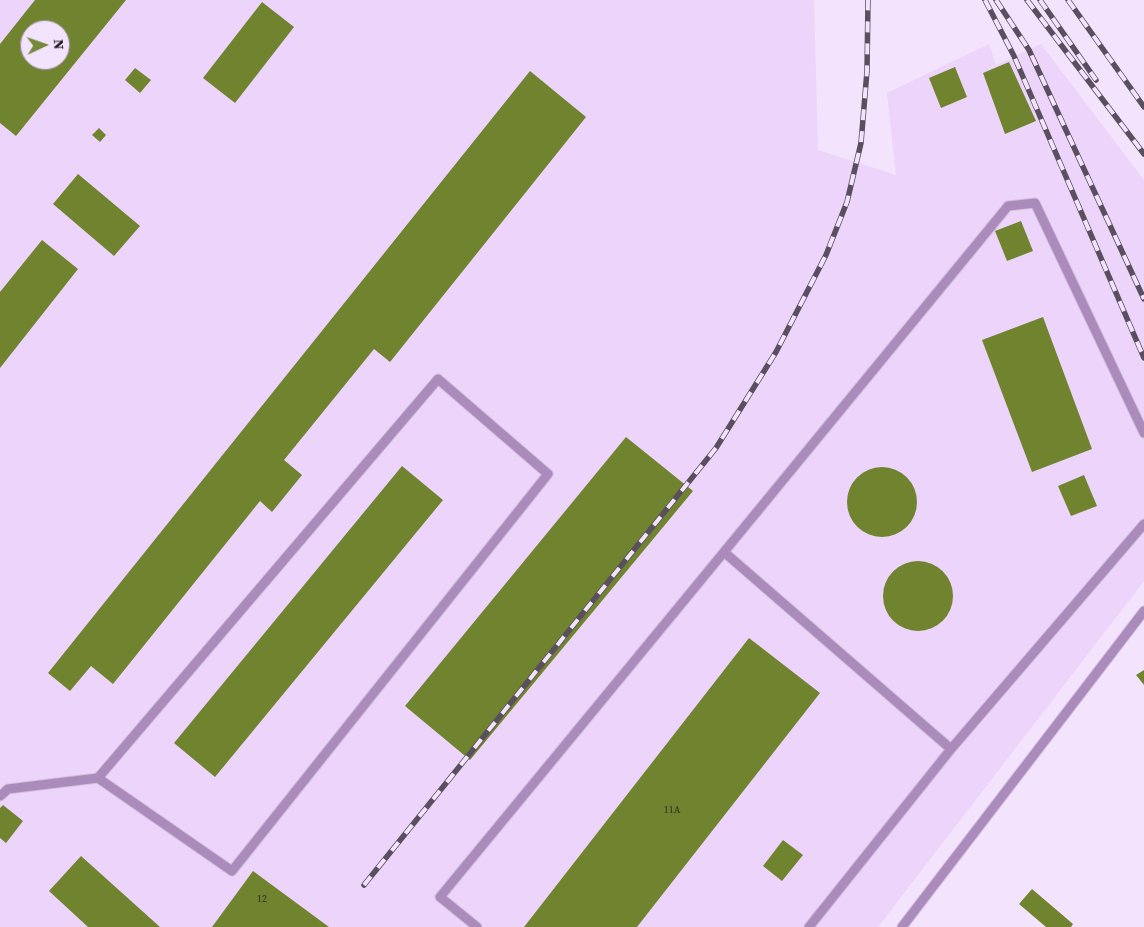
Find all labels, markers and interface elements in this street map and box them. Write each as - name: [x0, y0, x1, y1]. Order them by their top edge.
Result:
- north arrow: [20, 20, 70, 70]
- text: N: [49, 39, 69, 50]
- house number: 11А: [664, 804, 680, 816]
- house number: 12: [257, 893, 267, 905]

